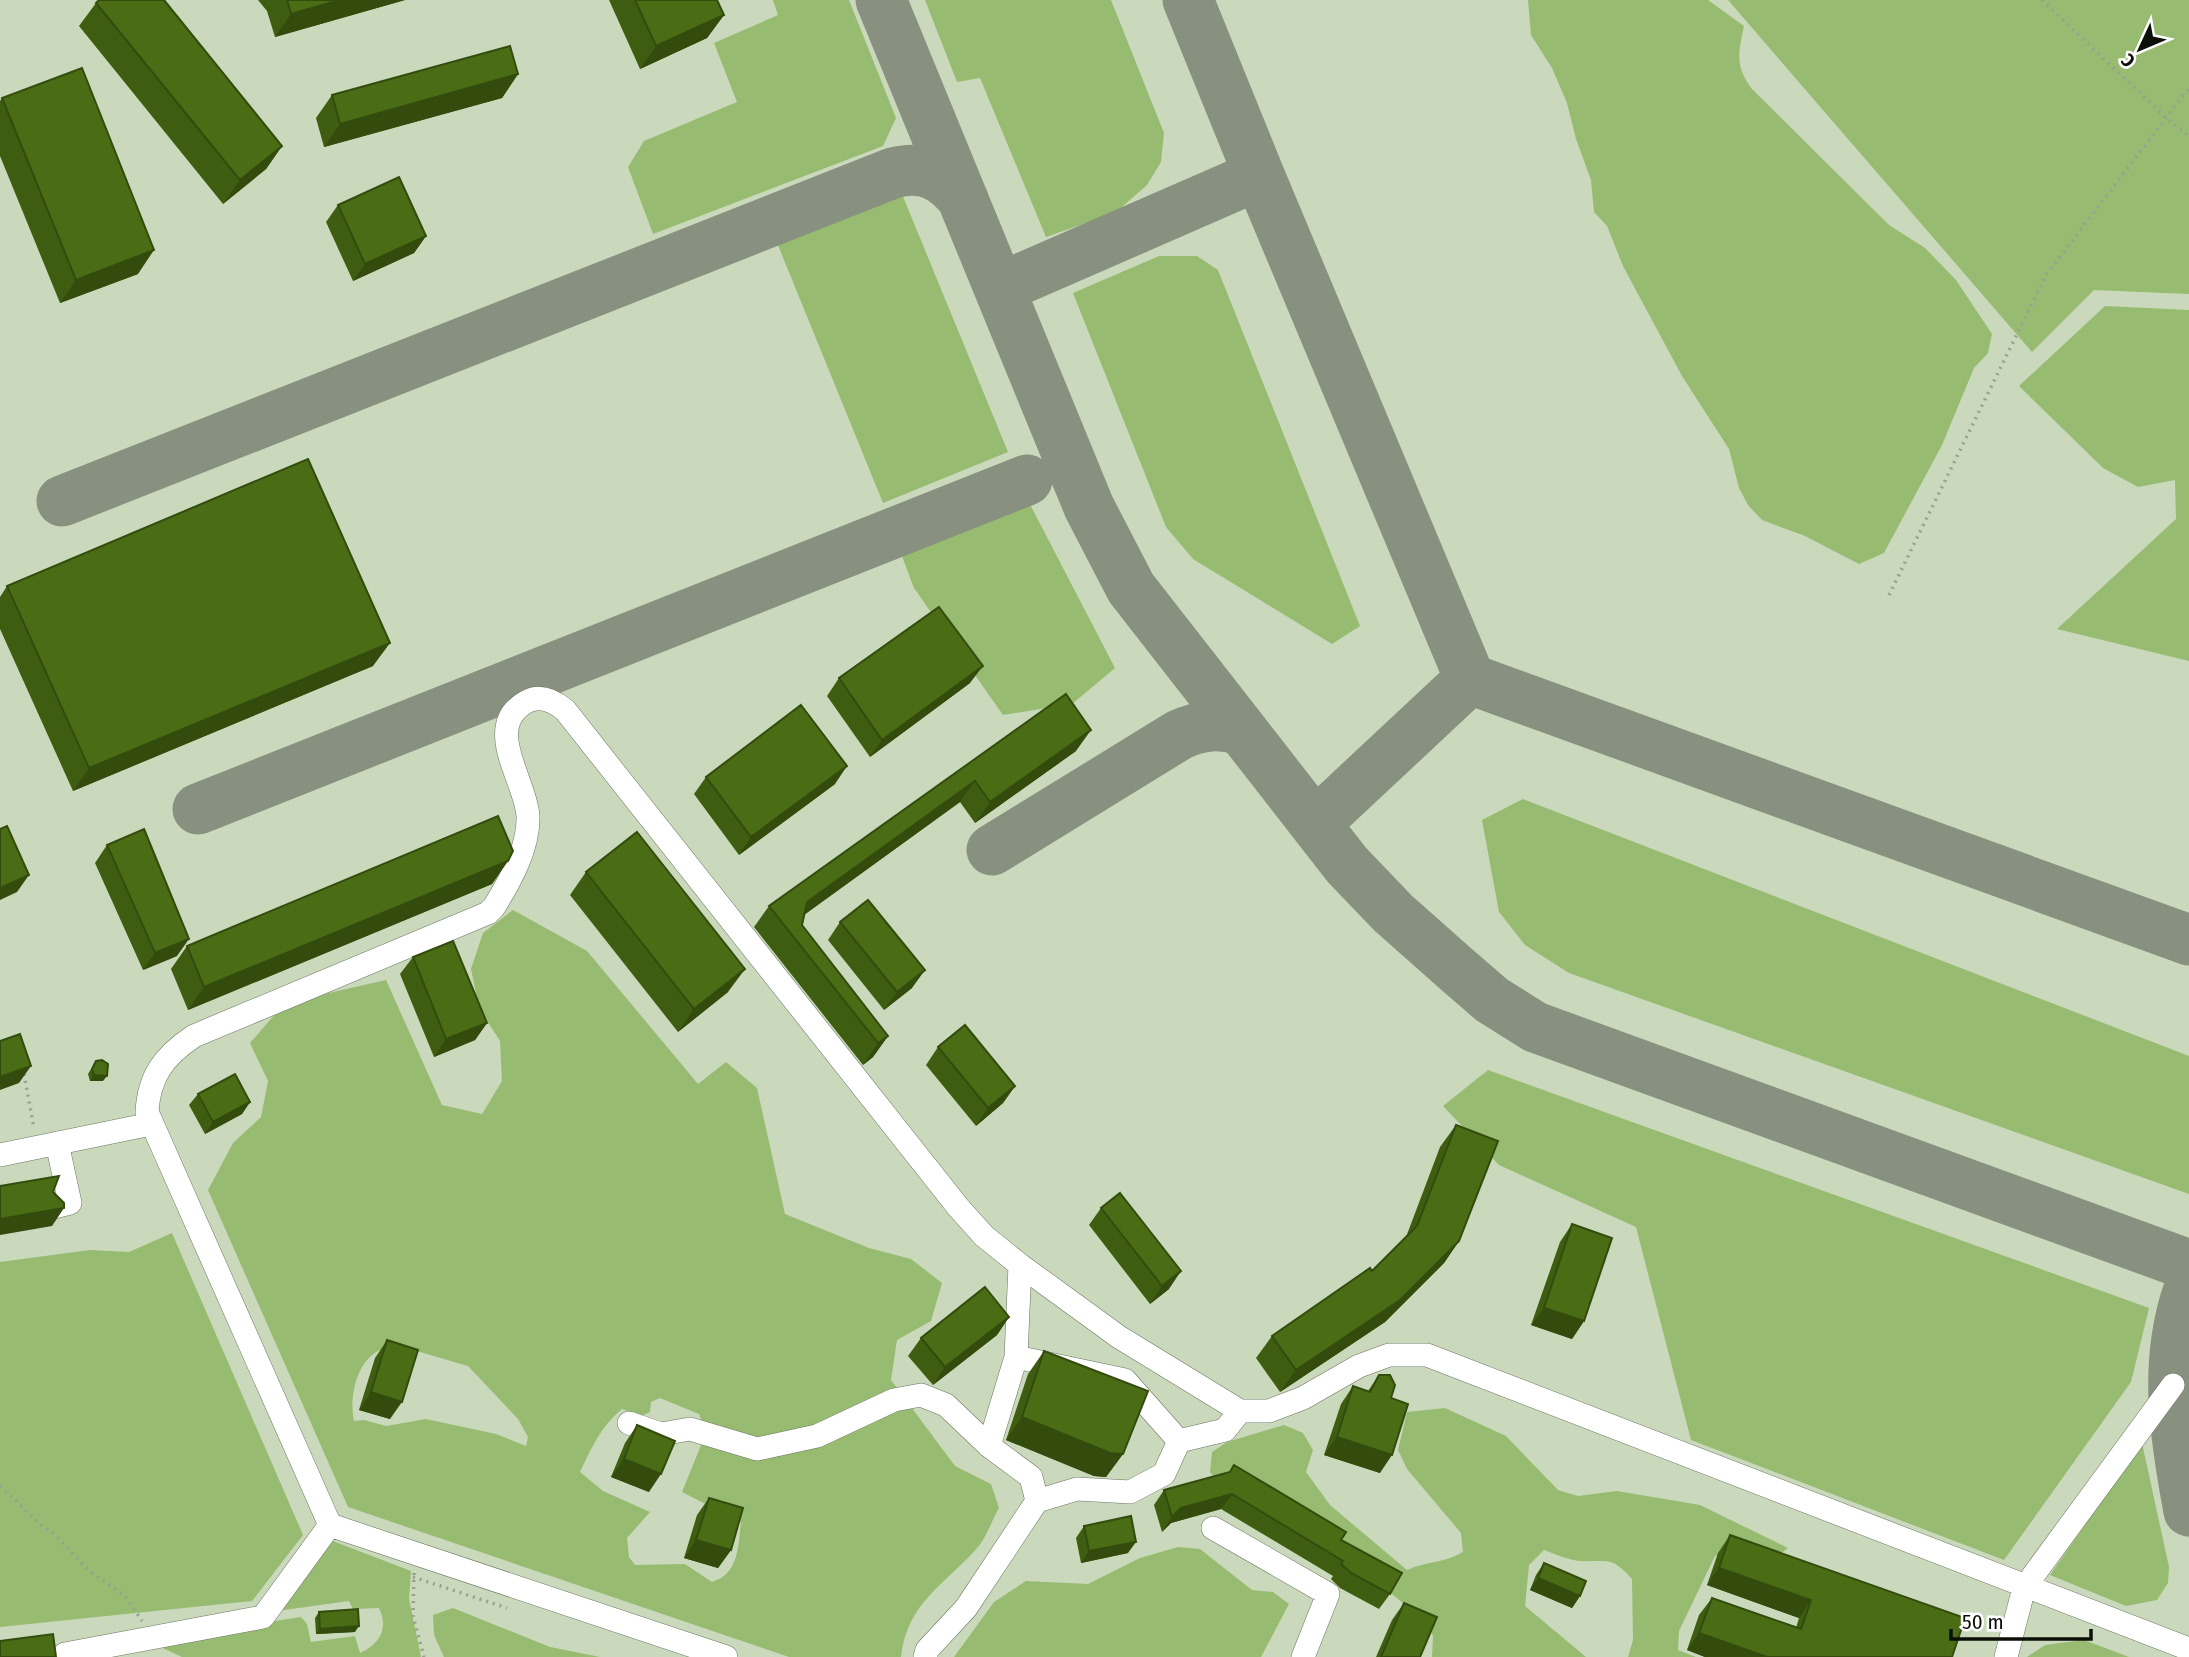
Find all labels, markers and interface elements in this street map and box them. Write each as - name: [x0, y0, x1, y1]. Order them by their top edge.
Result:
- north arrow: [2105, 14, 2175, 84]
- text: С: [2116, 49, 2140, 72]
- scale bar: [1951, 1598, 2091, 1642]
- text: 50 m: [1962, 1609, 2004, 1635]

